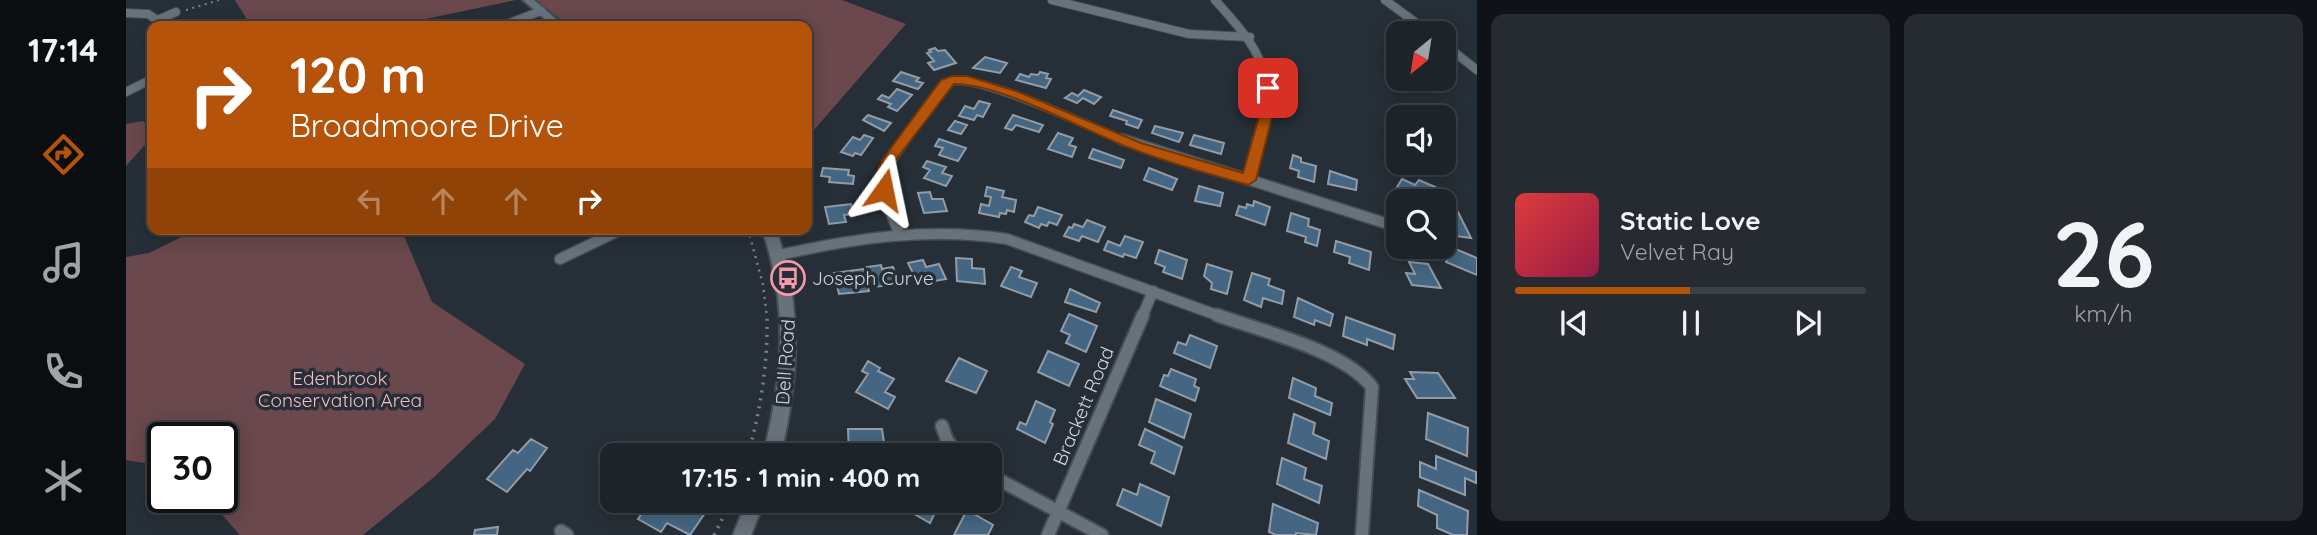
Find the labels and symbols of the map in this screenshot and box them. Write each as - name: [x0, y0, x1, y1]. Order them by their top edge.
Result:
- north arrow: [1386, 21, 1456, 91]
- pin: [1238, 58, 1298, 118]
- position arrow: [847, 153, 921, 227]
- bus stop icon: Joseph Curve: [769, 259, 807, 297]
- place label: Joseph Curve: [812, 266, 934, 290]
- street label: Dell Road: [770, 318, 800, 406]
- street label: Brackett Road: [1047, 343, 1119, 469]
- park label: Edenbrook Conservation Area: [258, 366, 422, 412]
- speed limit sign: 30: [147, 422, 238, 513]

